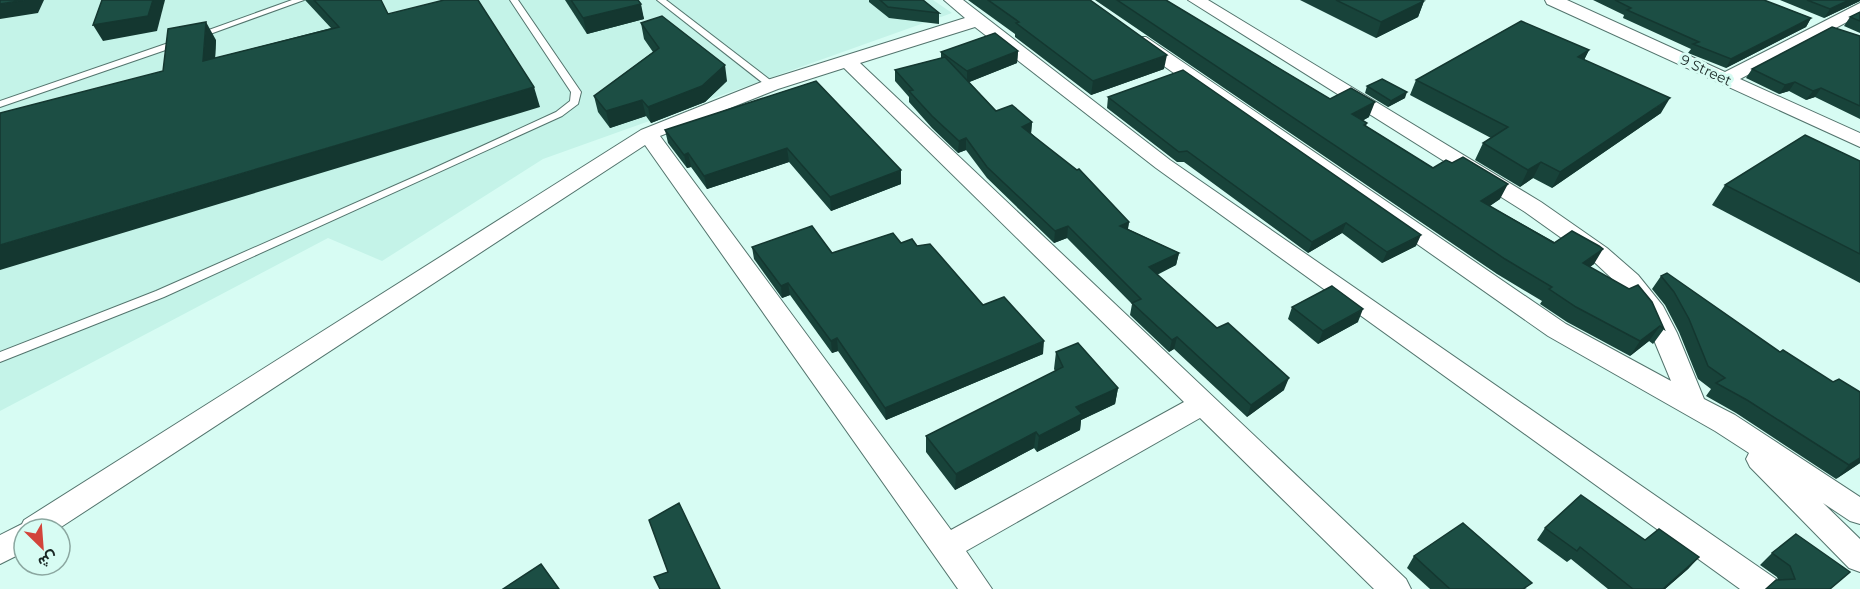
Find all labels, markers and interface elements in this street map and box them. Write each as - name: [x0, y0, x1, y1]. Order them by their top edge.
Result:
- street label: 9 Street: [1677, 50, 1735, 90]
- north arrow: [12, 517, 72, 577]
- text: ش: [35, 547, 61, 573]

